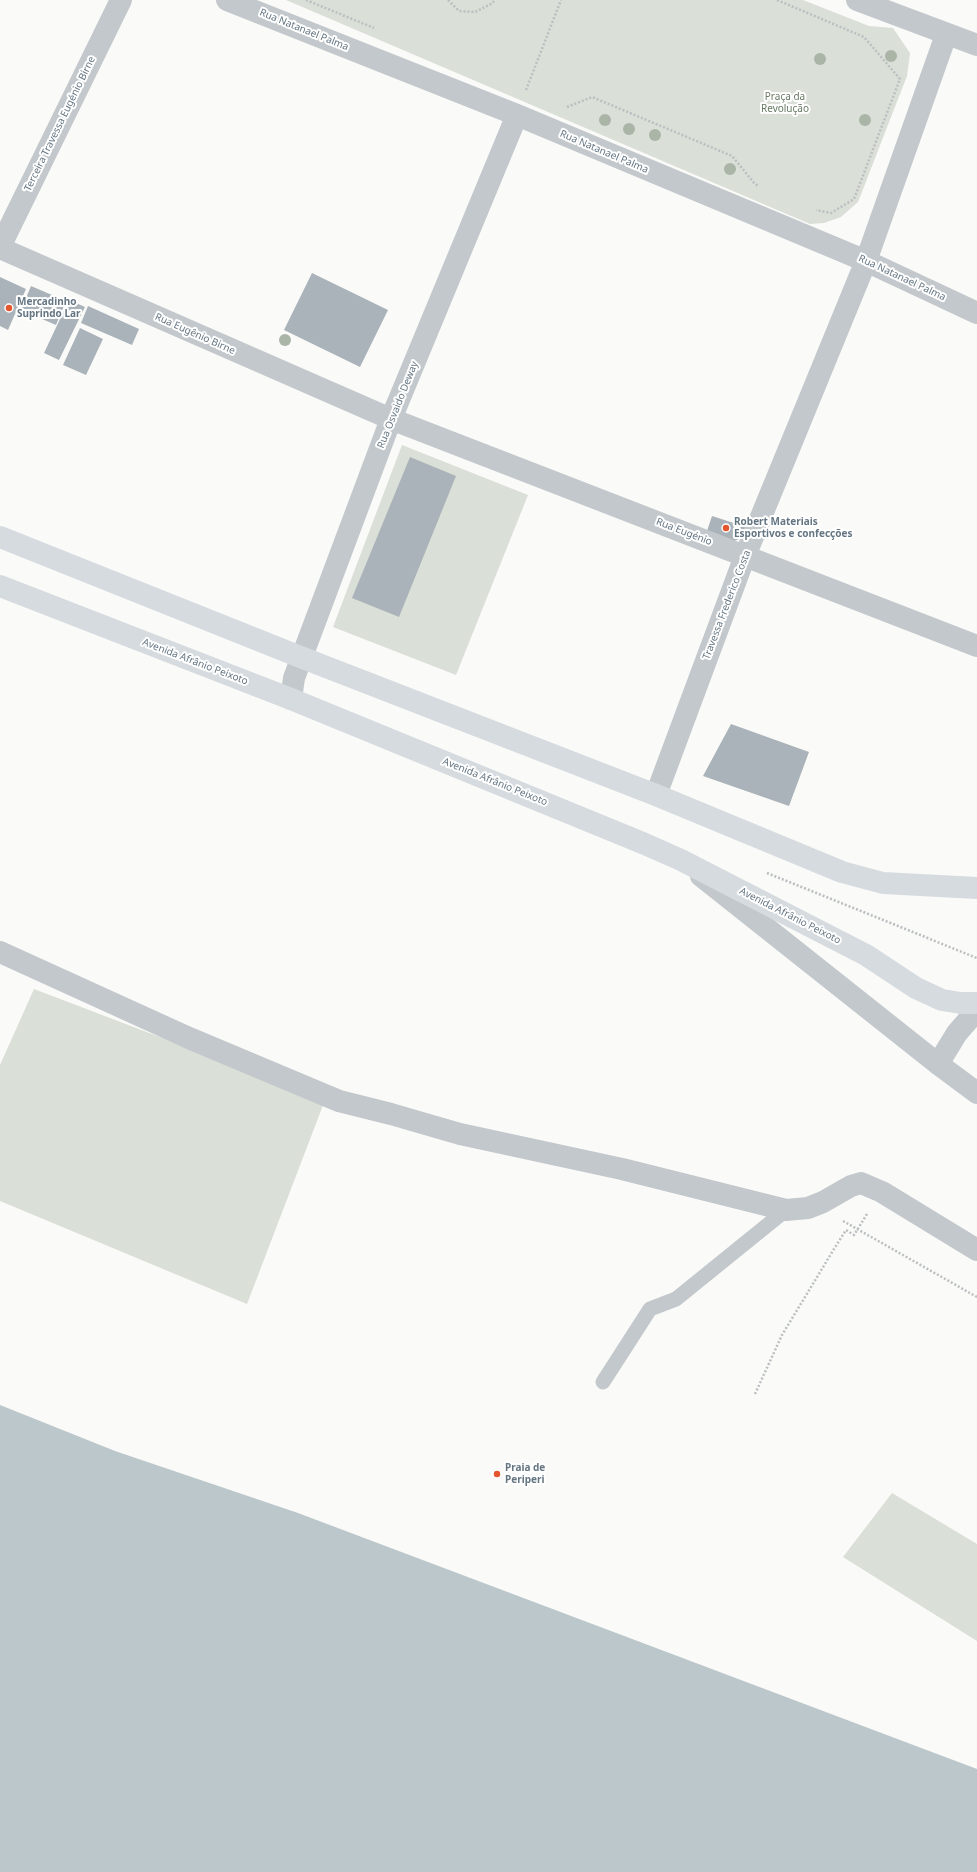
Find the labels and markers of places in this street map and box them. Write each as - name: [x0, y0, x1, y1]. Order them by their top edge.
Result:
- place label: Mercadinho Suprindo Lar: [17, 296, 81, 320]
- marker: Mercadinho Suprindo Lar: [4, 303, 14, 313]
- place label: Robert Materiais Esportivos e confecções: [734, 516, 852, 540]
- marker: Robert Materiais Esportivos e confecções: [721, 523, 731, 533]
- place label: Praia de Periperi: [505, 1462, 545, 1486]
- marker: Praia de Periperi: [492, 1469, 502, 1479]

